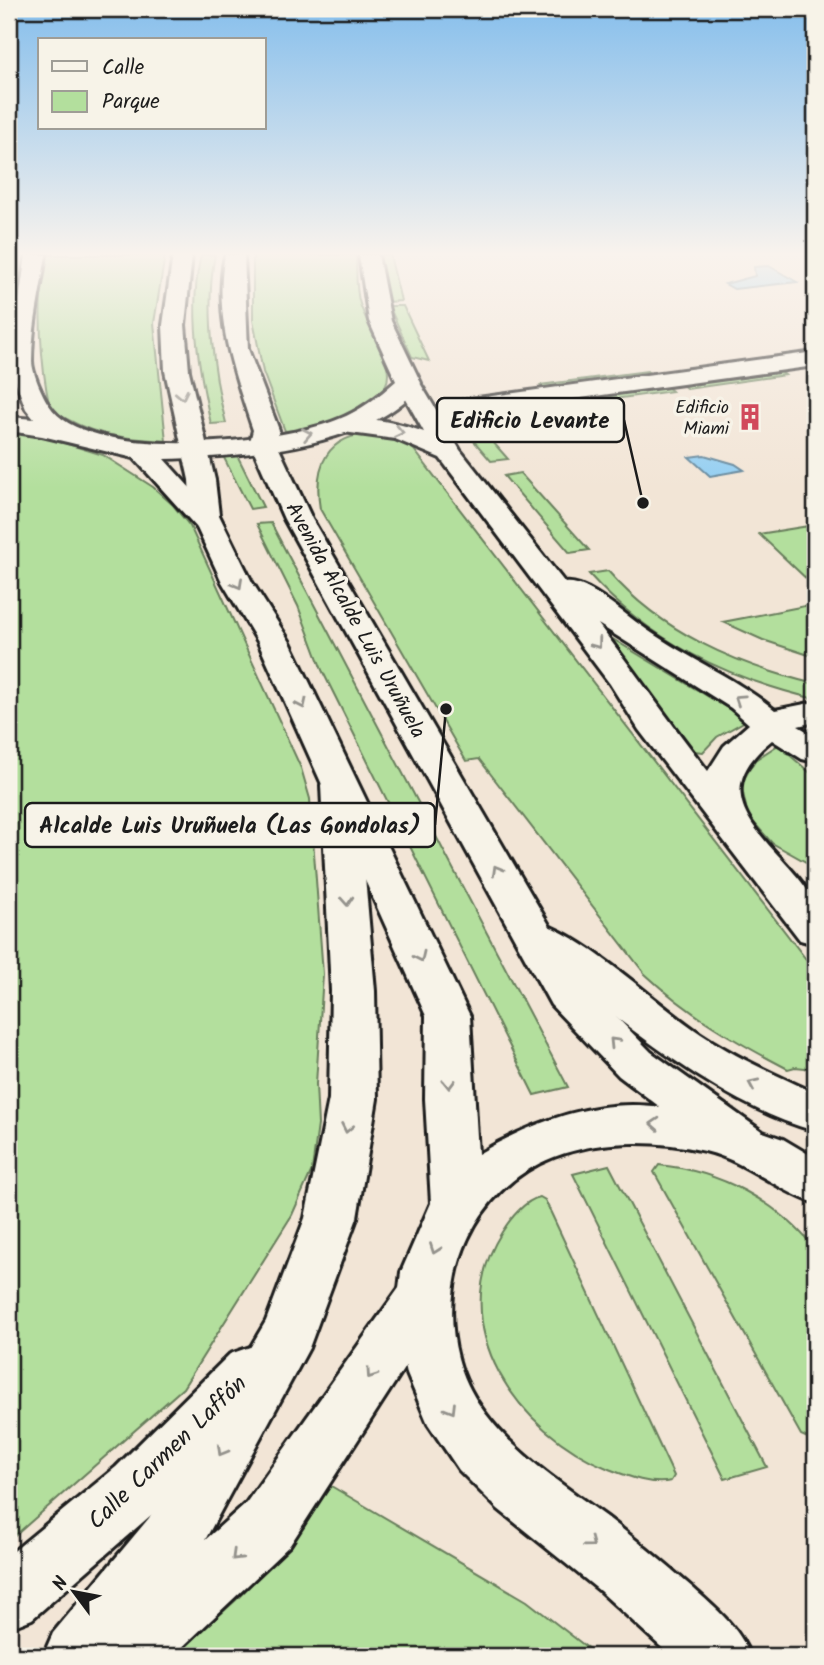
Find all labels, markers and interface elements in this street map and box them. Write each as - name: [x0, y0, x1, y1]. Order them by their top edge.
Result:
- legend: [38, 38, 266, 130]
- text: Calle: [102, 52, 145, 85]
- text: Parque: [102, 86, 160, 119]
- one-way arrow: [174, 389, 189, 401]
- place label: Edificio Miami: [675, 394, 730, 444]
- callout: Edificio Levante: [437, 398, 624, 442]
- building icon: Edificio Miami: [735, 402, 765, 432]
- text: Edificio Levante: [450, 404, 610, 440]
- one-way arrow: [393, 423, 405, 438]
- one-way arrow: [301, 427, 313, 442]
- street label: Avenida Alcalde Luis Uruñuela: [276, 496, 434, 745]
- one-way arrow: [230, 577, 243, 589]
- one-way arrow: [589, 636, 602, 648]
- one-way arrow: [734, 695, 747, 707]
- one-way arrow: [294, 697, 308, 709]
- callout: Alcalde Luis Uruñuela (Las Gondolas): [25, 803, 435, 847]
- text: Alcalde Luis Uruñuela (Las Gondolas): [39, 809, 421, 845]
- one-way arrow: [492, 865, 505, 878]
- one-way arrow: [339, 896, 354, 907]
- one-way arrow: [412, 950, 426, 962]
- one-way arrow: [610, 1037, 623, 1050]
- one-way arrow: [748, 1078, 760, 1092]
- one-way arrow: [441, 1080, 457, 1090]
- one-way arrow: [649, 1117, 660, 1132]
- one-way arrow: [340, 1122, 355, 1134]
- one-way arrow: [429, 1242, 443, 1254]
- street label: Calle Carmen Laffón: [79, 1366, 257, 1540]
- one-way arrow: [366, 1366, 379, 1379]
- one-way arrow: [443, 1401, 456, 1414]
- one-way arrow: [217, 1444, 230, 1457]
- one-way arrow: [582, 1535, 595, 1547]
- one-way arrow: [231, 1547, 244, 1560]
- north arrow: [38, 1556, 108, 1626]
- text: N: [45, 1571, 77, 1597]

